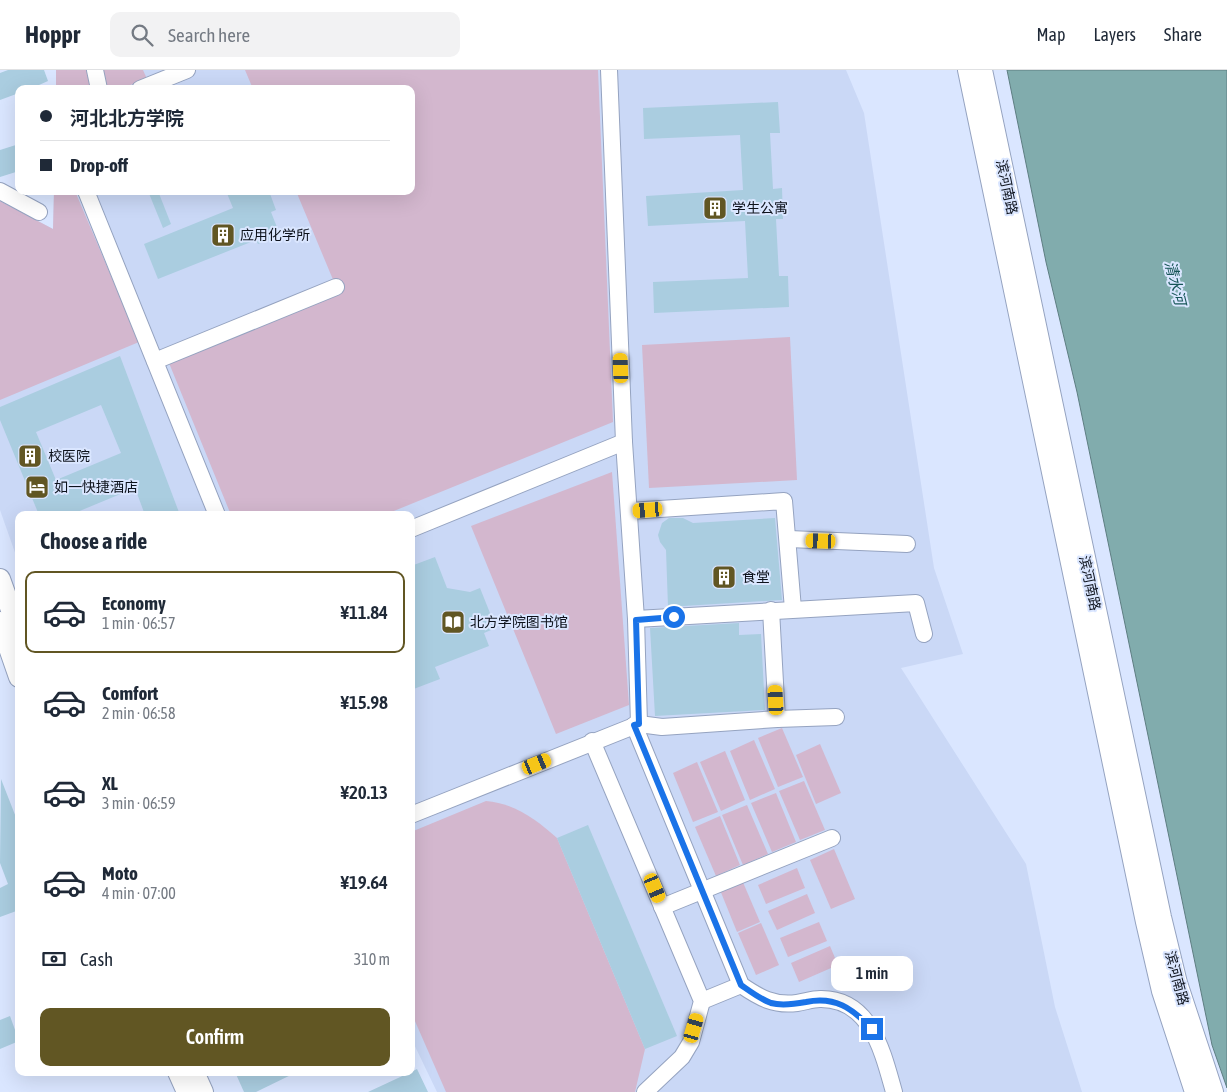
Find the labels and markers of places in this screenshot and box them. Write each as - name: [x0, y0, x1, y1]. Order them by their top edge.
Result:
- building icon: 学生公寓: [702, 195, 728, 221]
- place label: 学生公寓: [732, 200, 788, 216]
- building icon: 应用化学所: [210, 222, 236, 248]
- place label: 应用化学所: [240, 227, 310, 243]
- building icon: 校医院: [17, 443, 43, 469]
- place label: 校医院: [48, 448, 90, 464]
- hotel icon: 如一快捷酒店: [24, 474, 50, 500]
- place label: 如一快捷酒店: [54, 479, 138, 495]
- building icon: 食堂: [711, 564, 737, 590]
- place label: 食堂: [742, 569, 770, 585]
- library icon: 北方学院图书馆: [440, 609, 466, 635]
- place label: 北方学院图书馆: [470, 614, 568, 630]

